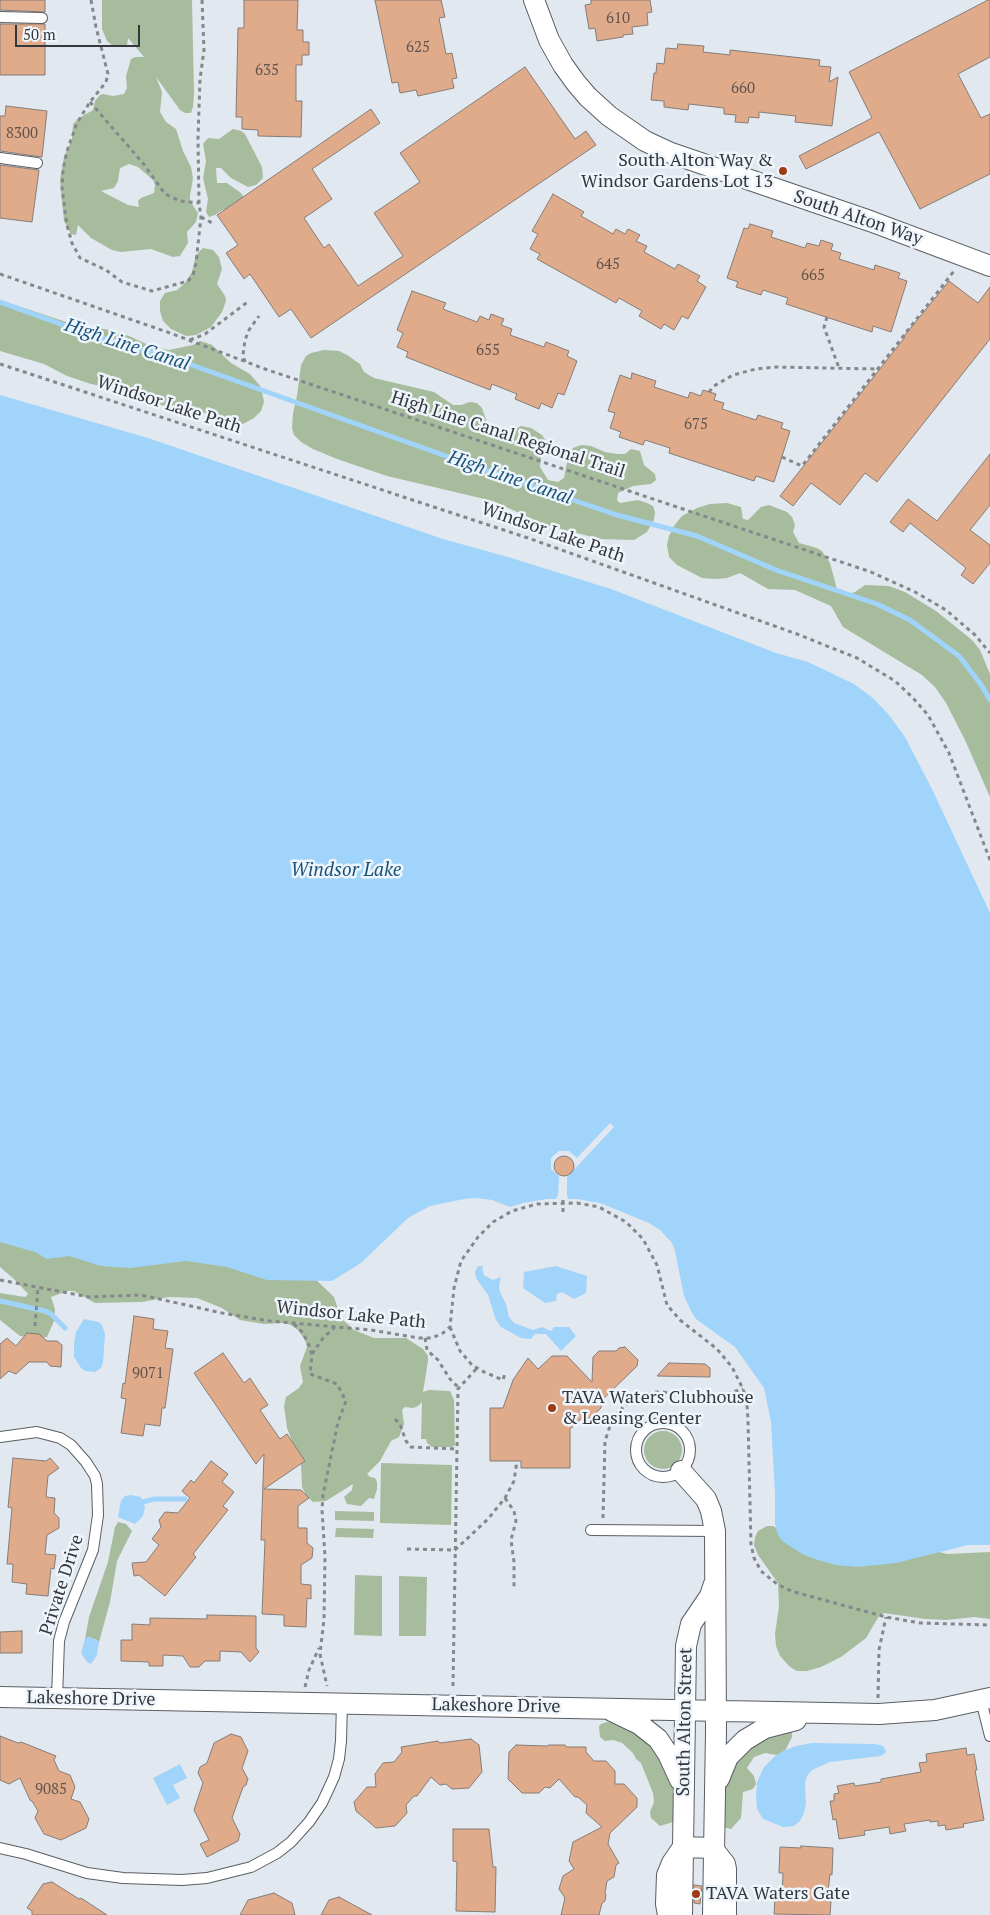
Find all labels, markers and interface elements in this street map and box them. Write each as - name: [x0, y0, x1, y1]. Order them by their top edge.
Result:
- house number: 610: [606, 10, 630, 28]
- scale bar: [18, 15, 142, 47]
- text: 50 m: [23, 24, 56, 44]
- house number: 625: [406, 39, 430, 57]
- house number: 635: [255, 62, 279, 80]
- house number: 660: [731, 80, 755, 98]
- house number: 8300: [6, 125, 38, 143]
- place label: South Alton Way & Windsor Gardens Lot 13: [581, 150, 773, 192]
- marker: South Alton Way & Windsor Gardens Lot 13: [777, 165, 789, 177]
- street label: South Alton Way: [791, 186, 925, 250]
- house number: 645: [596, 256, 620, 274]
- house number: 665: [801, 267, 825, 285]
- water label: High Line Canal: [62, 314, 192, 376]
- house number: 655: [476, 342, 500, 360]
- street label: Windsor Lake Path: [94, 371, 244, 439]
- street label: High Line Canal Regional Trail: [388, 387, 628, 483]
- house number: 675: [684, 416, 708, 434]
- water label: High Line Canal: [445, 446, 575, 510]
- street label: Windsor Lake Path: [478, 498, 628, 568]
- water label: Windsor Lake: [291, 860, 401, 882]
- street label: Windsor Lake Path: [275, 1296, 427, 1334]
- house number: 9071: [132, 1365, 164, 1383]
- place label: TAVA Waters Clubhouse & Leasing Center: [562, 1387, 754, 1430]
- marker: TAVA Waters Clubhouse & Leasing Center: [546, 1402, 558, 1414]
- street label: Private Drive: [36, 1532, 88, 1638]
- street label: South Alton Street: [673, 1647, 697, 1797]
- street label: Lakeshore Drive: [26, 1687, 156, 1711]
- street label: Lakeshore Drive: [431, 1694, 561, 1718]
- house number: 9085: [35, 1781, 67, 1799]
- place label: TAVA Waters Gate: [706, 1883, 850, 1905]
- marker: TAVA Waters Gate: [690, 1888, 702, 1900]

